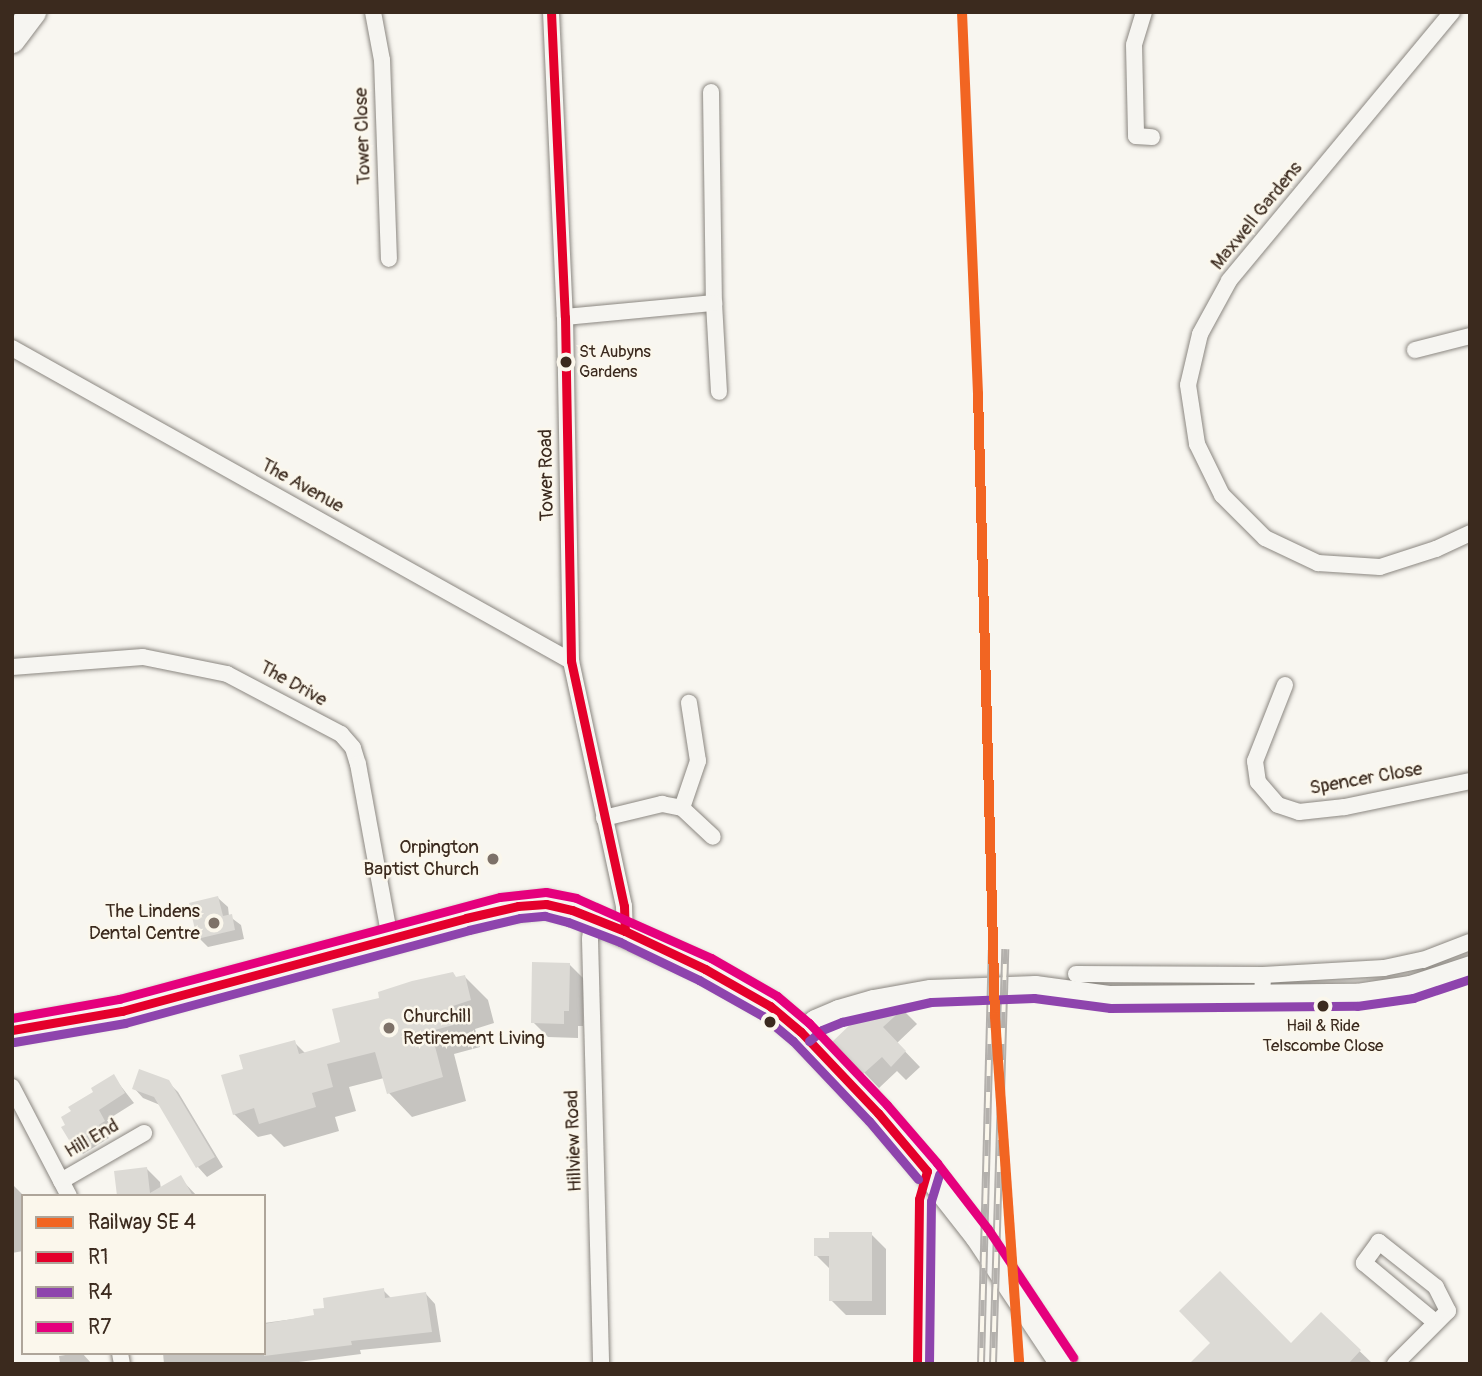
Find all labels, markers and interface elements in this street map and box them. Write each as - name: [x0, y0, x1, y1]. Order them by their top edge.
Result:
- street label: Tower Close: [350, 87, 376, 185]
- street label: Maxwell Gardens: [1206, 157, 1308, 275]
- place label: St Aubyns Gardens: [579, 342, 651, 382]
- marker: St Aubyns Gardens: [559, 355, 573, 369]
- street label: Tower Road: [535, 429, 559, 521]
- street label: The Avenue: [257, 454, 347, 518]
- street label: The Drive: [255, 656, 331, 712]
- street label: Spencer Close: [1308, 758, 1424, 800]
- place label: Orpington Baptist Church: [364, 837, 479, 881]
- marker: Orpington Baptist Church: [485, 851, 501, 867]
- place label: The Lindens Dental Centre: [89, 901, 200, 945]
- marker: The Lindens Dental Centre: [206, 915, 222, 931]
- marker: Hail & Ride Telscombe Close: [1316, 999, 1330, 1013]
- place label: Churchill Retirement Living: [403, 1006, 545, 1050]
- unlabelled marker: [763, 1015, 777, 1029]
- place label: Hail & Ride Telscombe Close: [1263, 1016, 1383, 1056]
- marker: Churchill Retirement Living: [381, 1020, 397, 1036]
- street label: Hillview Road: [561, 1090, 587, 1192]
- street label: Hill End: [61, 1114, 123, 1164]
- legend: [21, 1194, 266, 1355]
- text: Railway SE 4: [88, 1209, 196, 1236]
- text: R1: [88, 1244, 108, 1271]
- text: R4: [88, 1279, 112, 1306]
- text: R7: [88, 1314, 111, 1341]

